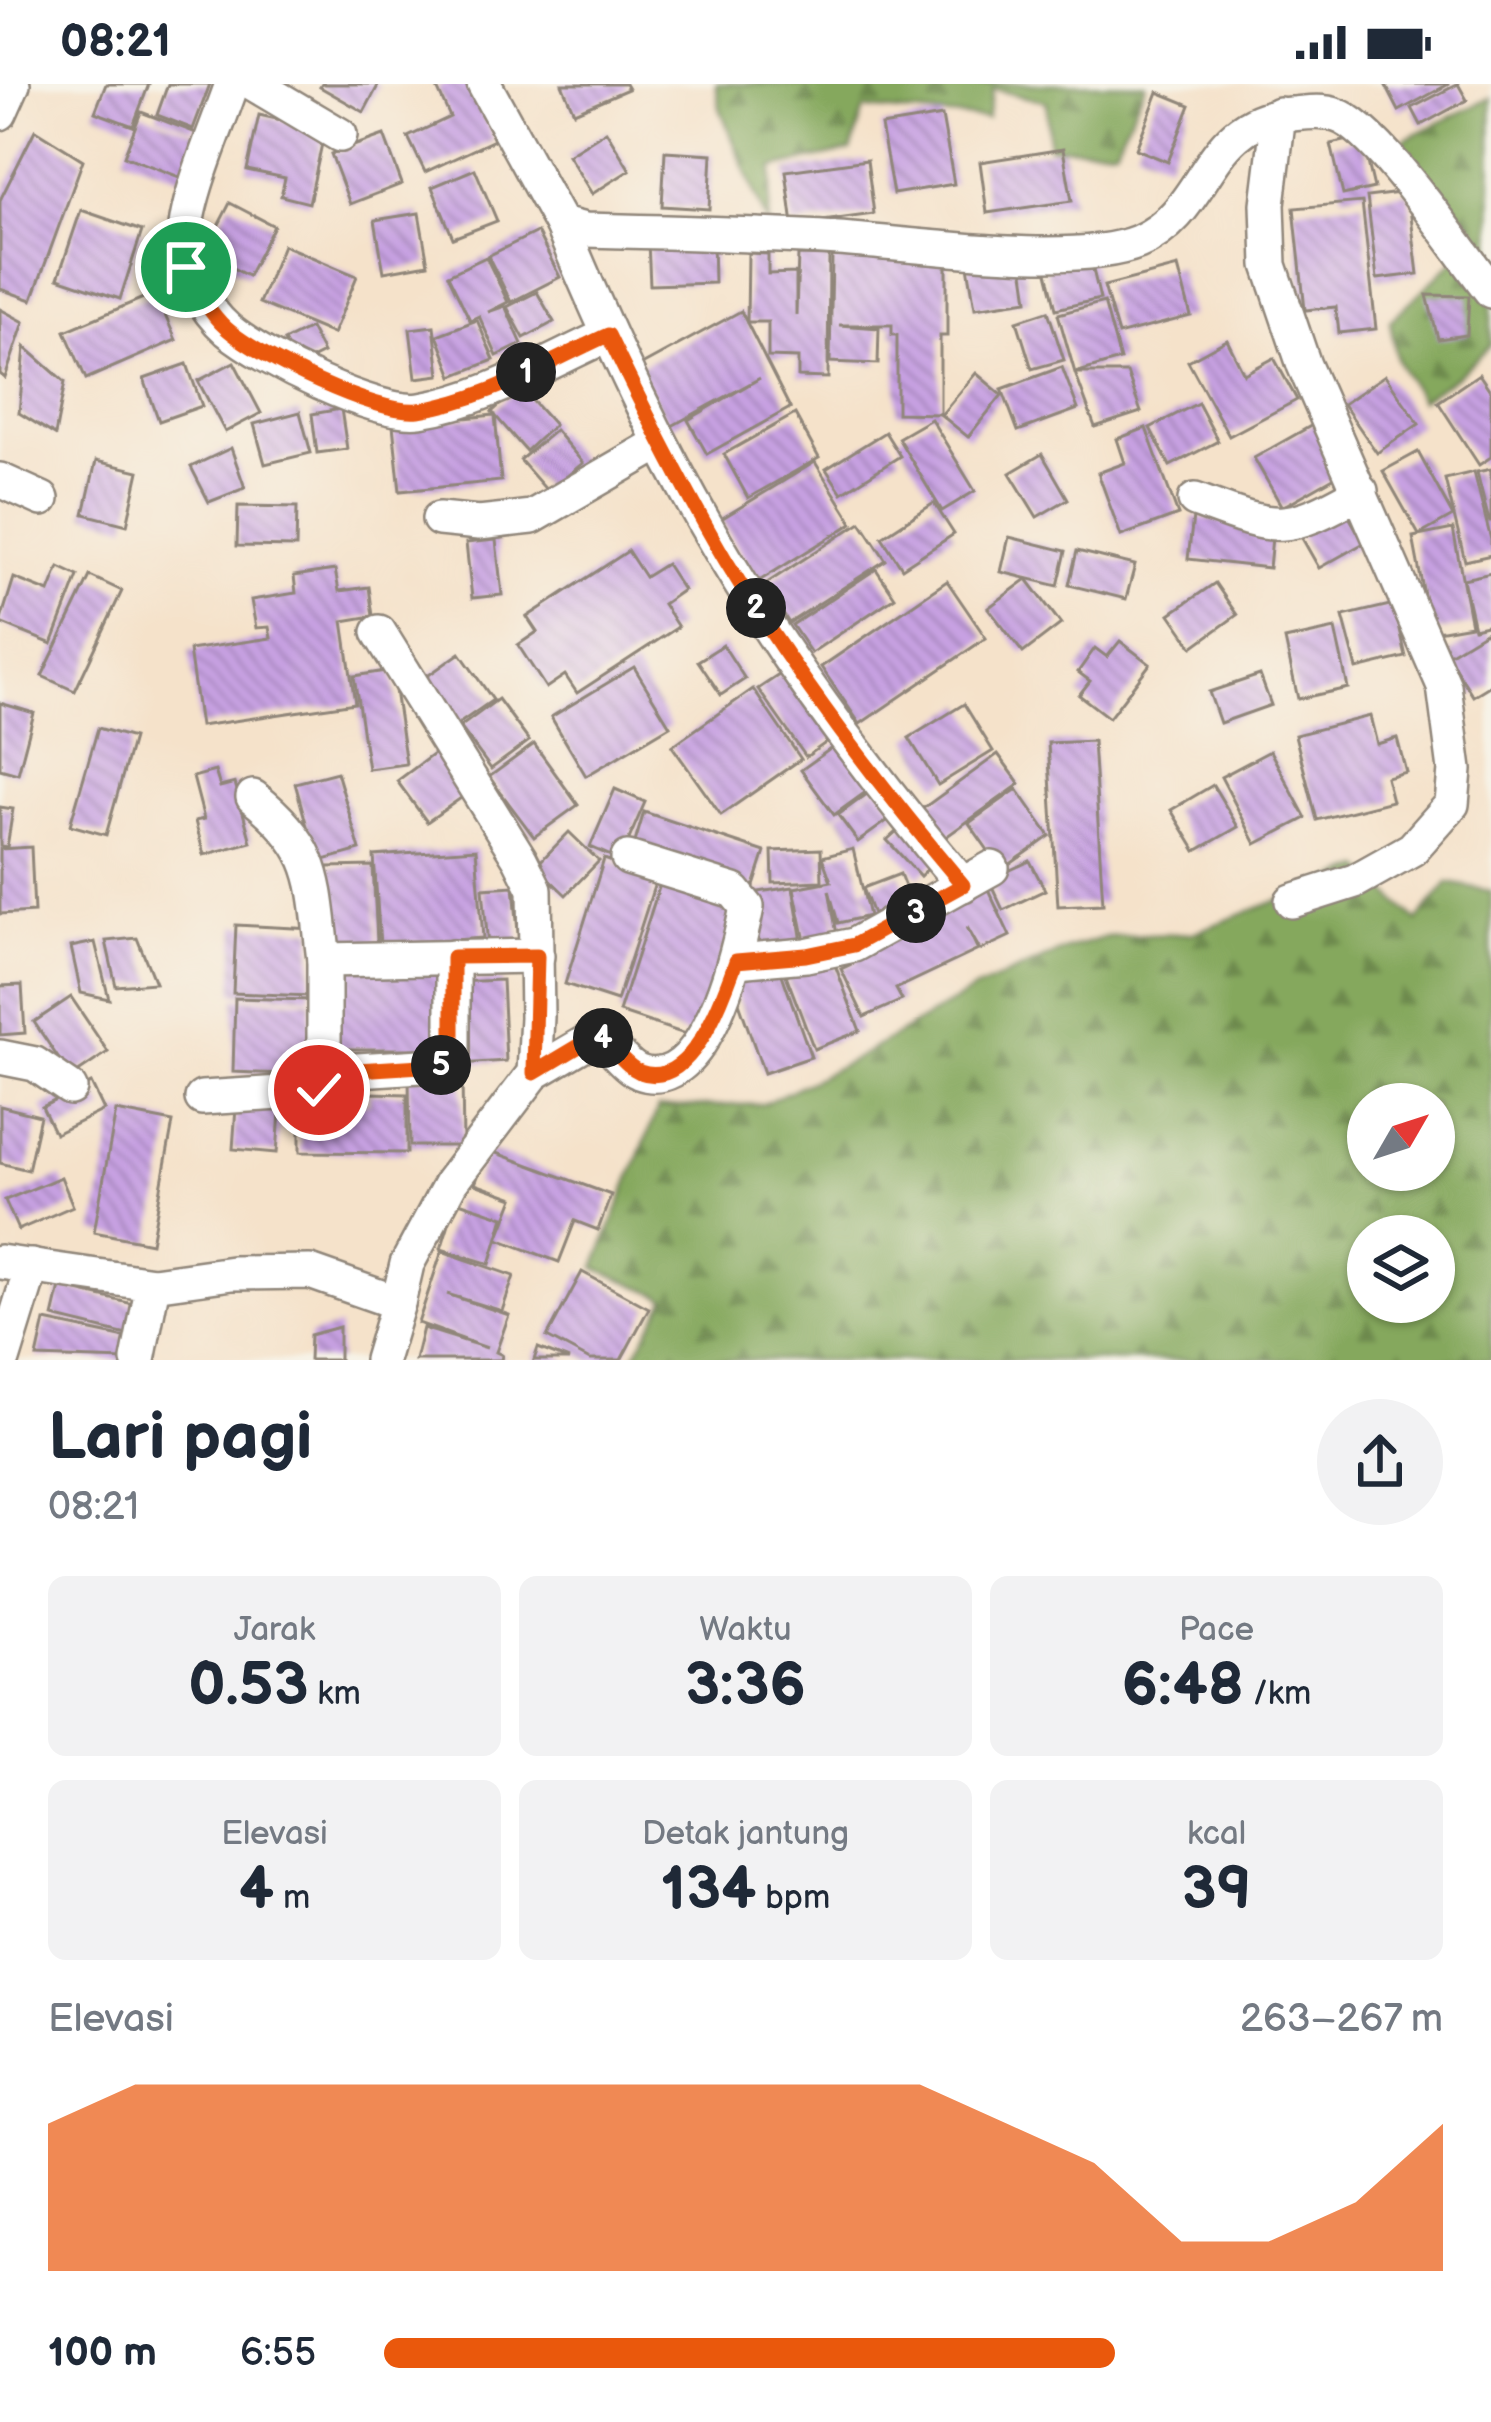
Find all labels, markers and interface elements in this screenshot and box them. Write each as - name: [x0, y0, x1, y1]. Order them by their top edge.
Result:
- text: 08:21: [60, 15, 171, 70]
- pin: [135, 216, 237, 318]
- icon: arrive: [153, 234, 219, 300]
- pin: 1: [496, 342, 556, 402]
- text: 1: [519, 352, 533, 392]
- pin: 2: [726, 578, 786, 638]
- text: 2: [746, 588, 766, 628]
- pin: 3: [886, 883, 946, 943]
- text: 3: [906, 893, 926, 933]
- pin: 4: [573, 1008, 633, 1068]
- text: 4: [593, 1018, 613, 1058]
- pin: 5: [411, 1035, 471, 1095]
- pin: [268, 1039, 370, 1141]
- text: 5: [431, 1045, 451, 1085]
- icon: check: [286, 1057, 352, 1123]
- north arrow: [1347, 1083, 1455, 1191]
- map controls: [1347, 1083, 1455, 1323]
- button: layers: [1347, 1215, 1455, 1323]
- text: Lari pagi: [48, 1399, 313, 1478]
- button: share: [1317, 1399, 1443, 1525]
- text: 08:21: [48, 1484, 139, 1531]
- text: Jarak: [234, 1610, 315, 1650]
- text: Waktu: [699, 1610, 792, 1650]
- text: Pace: [1179, 1610, 1254, 1650]
- text: 0.53: [188, 1650, 308, 1722]
- text: 3:36: [685, 1650, 806, 1722]
- text: 6:48: [1122, 1650, 1244, 1722]
- text: km: [308, 1674, 361, 1714]
- text: /km: [1244, 1674, 1311, 1714]
- text: Elevasi: [221, 1814, 328, 1854]
- text: Detak jantung: [642, 1814, 849, 1854]
- text: kcal: [1187, 1814, 1246, 1854]
- text: 4: [239, 1854, 274, 1926]
- text: 134: [661, 1854, 756, 1926]
- text: 39: [1181, 1854, 1252, 1926]
- text: m: [274, 1878, 310, 1918]
- text: bpm: [756, 1878, 830, 1918]
- text: Elevasi: [48, 1996, 174, 2043]
- text: 263–267 m: [1240, 1996, 1443, 2043]
- text: 100 m: [48, 2330, 157, 2377]
- text: 6:55: [240, 2330, 316, 2377]

